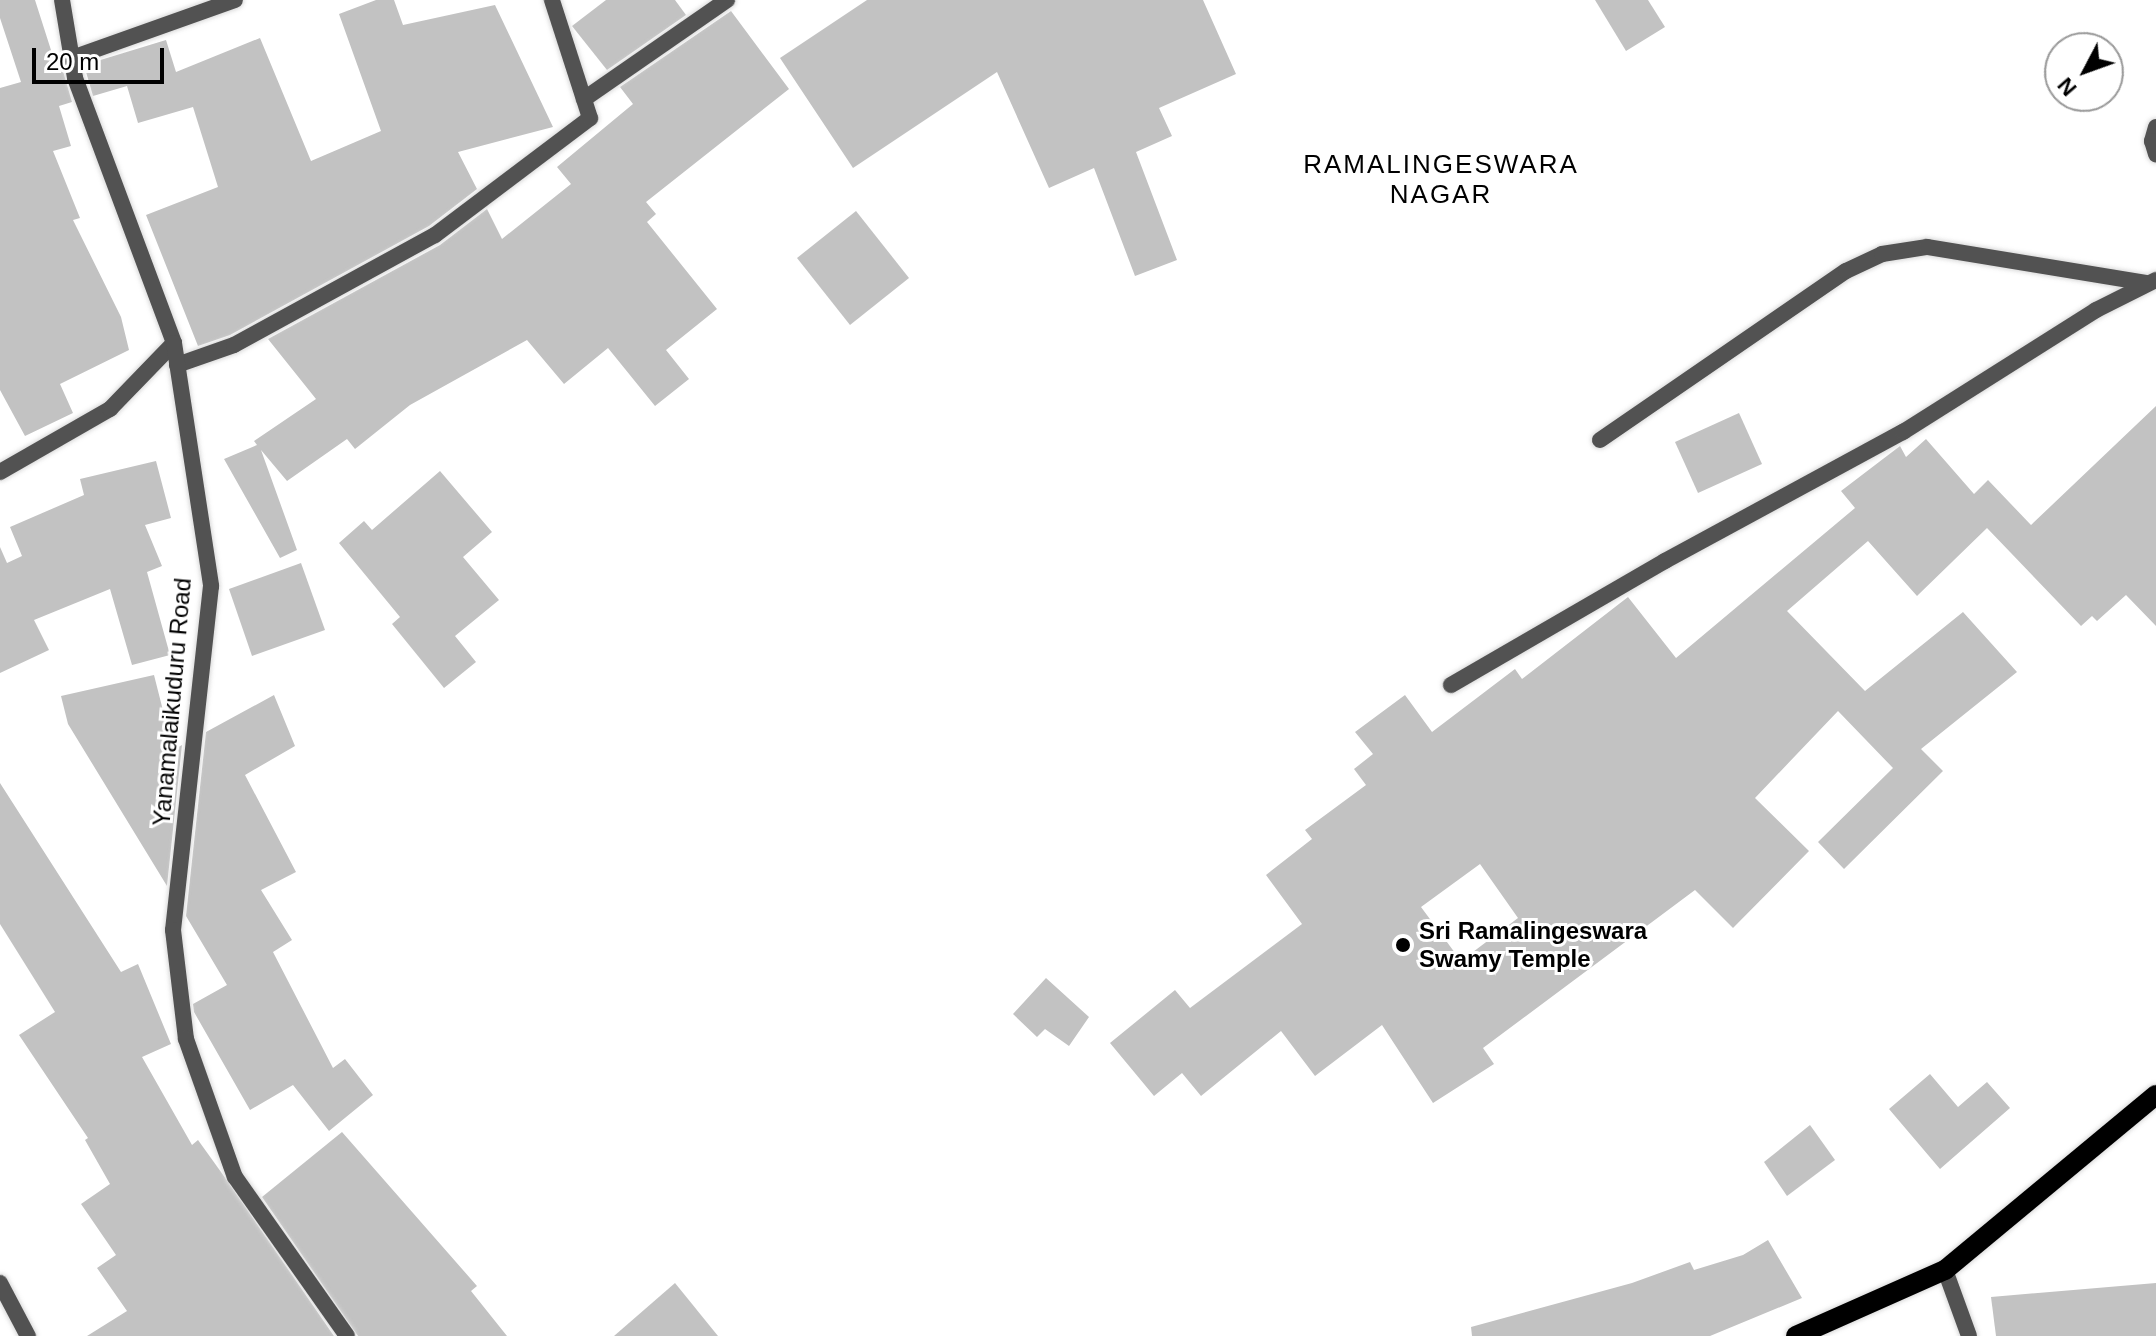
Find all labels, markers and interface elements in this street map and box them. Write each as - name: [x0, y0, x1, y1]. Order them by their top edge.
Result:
- scale bar: [36, 32, 168, 82]
- north arrow: [2044, 32, 2124, 112]
- text: 20 m: [46, 48, 99, 75]
- text: N: [2052, 73, 2082, 101]
- district label: RAMALINGESWARA NAGAR: [1303, 149, 1579, 210]
- street label: Yanamalaikuduru Road: [147, 577, 197, 827]
- place label: Sri Ramalingeswara Swamy Temple: [1419, 917, 1647, 973]
- marker: Sri Ramalingeswara Swamy Temple: [1394, 936, 1412, 954]

